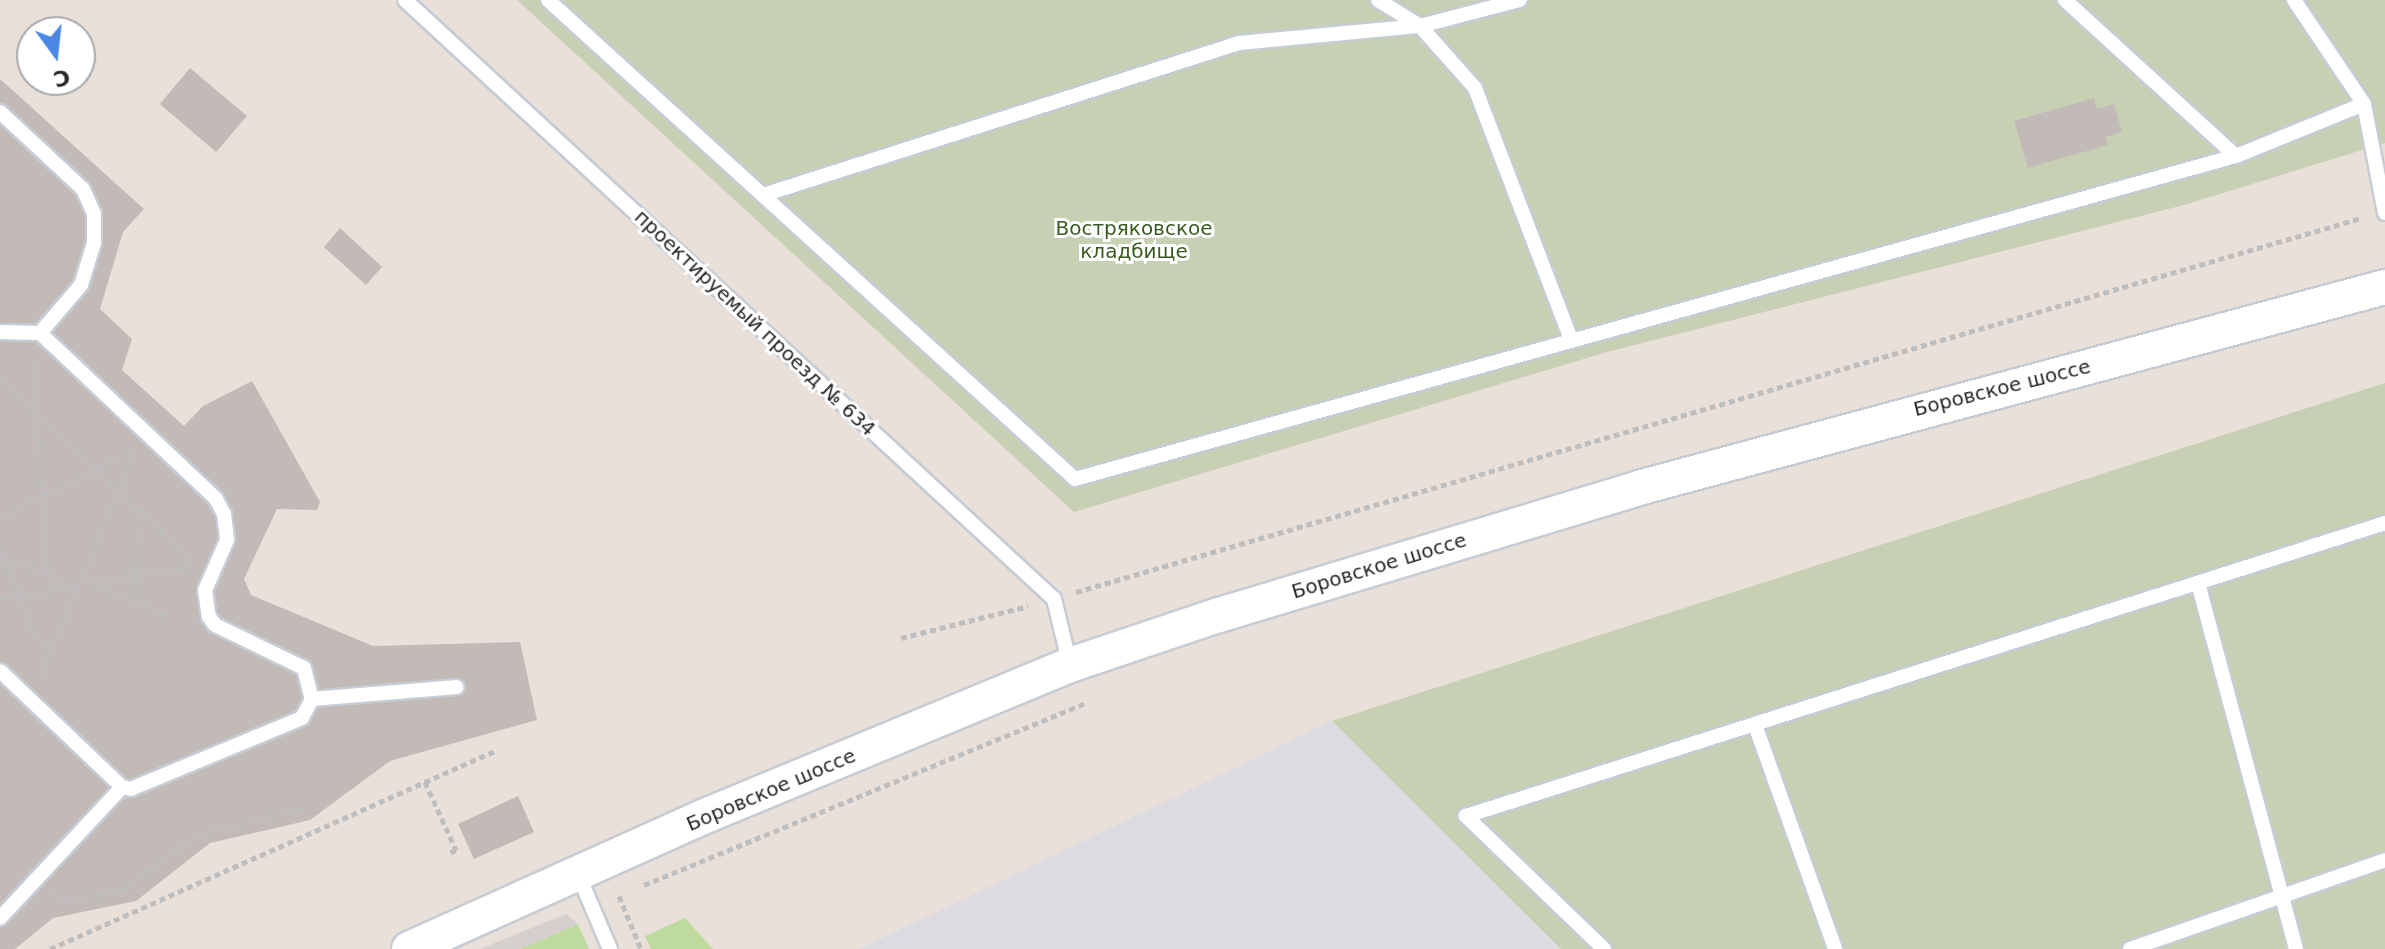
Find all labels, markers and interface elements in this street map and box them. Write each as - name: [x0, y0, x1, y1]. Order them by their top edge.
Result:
- north arrow: [16, 16, 96, 96]
- text: С: [51, 64, 73, 92]
- street label: проектируемый проезд № 634: [630, 205, 880, 441]
- park label: Востряковское кладбище: [1055, 217, 1213, 264]
- street label: Боровское шоссе: [1911, 354, 2093, 422]
- street label: Боровское шоссе: [1289, 528, 1469, 604]
- street label: Боровское шоссе: [683, 743, 859, 837]

